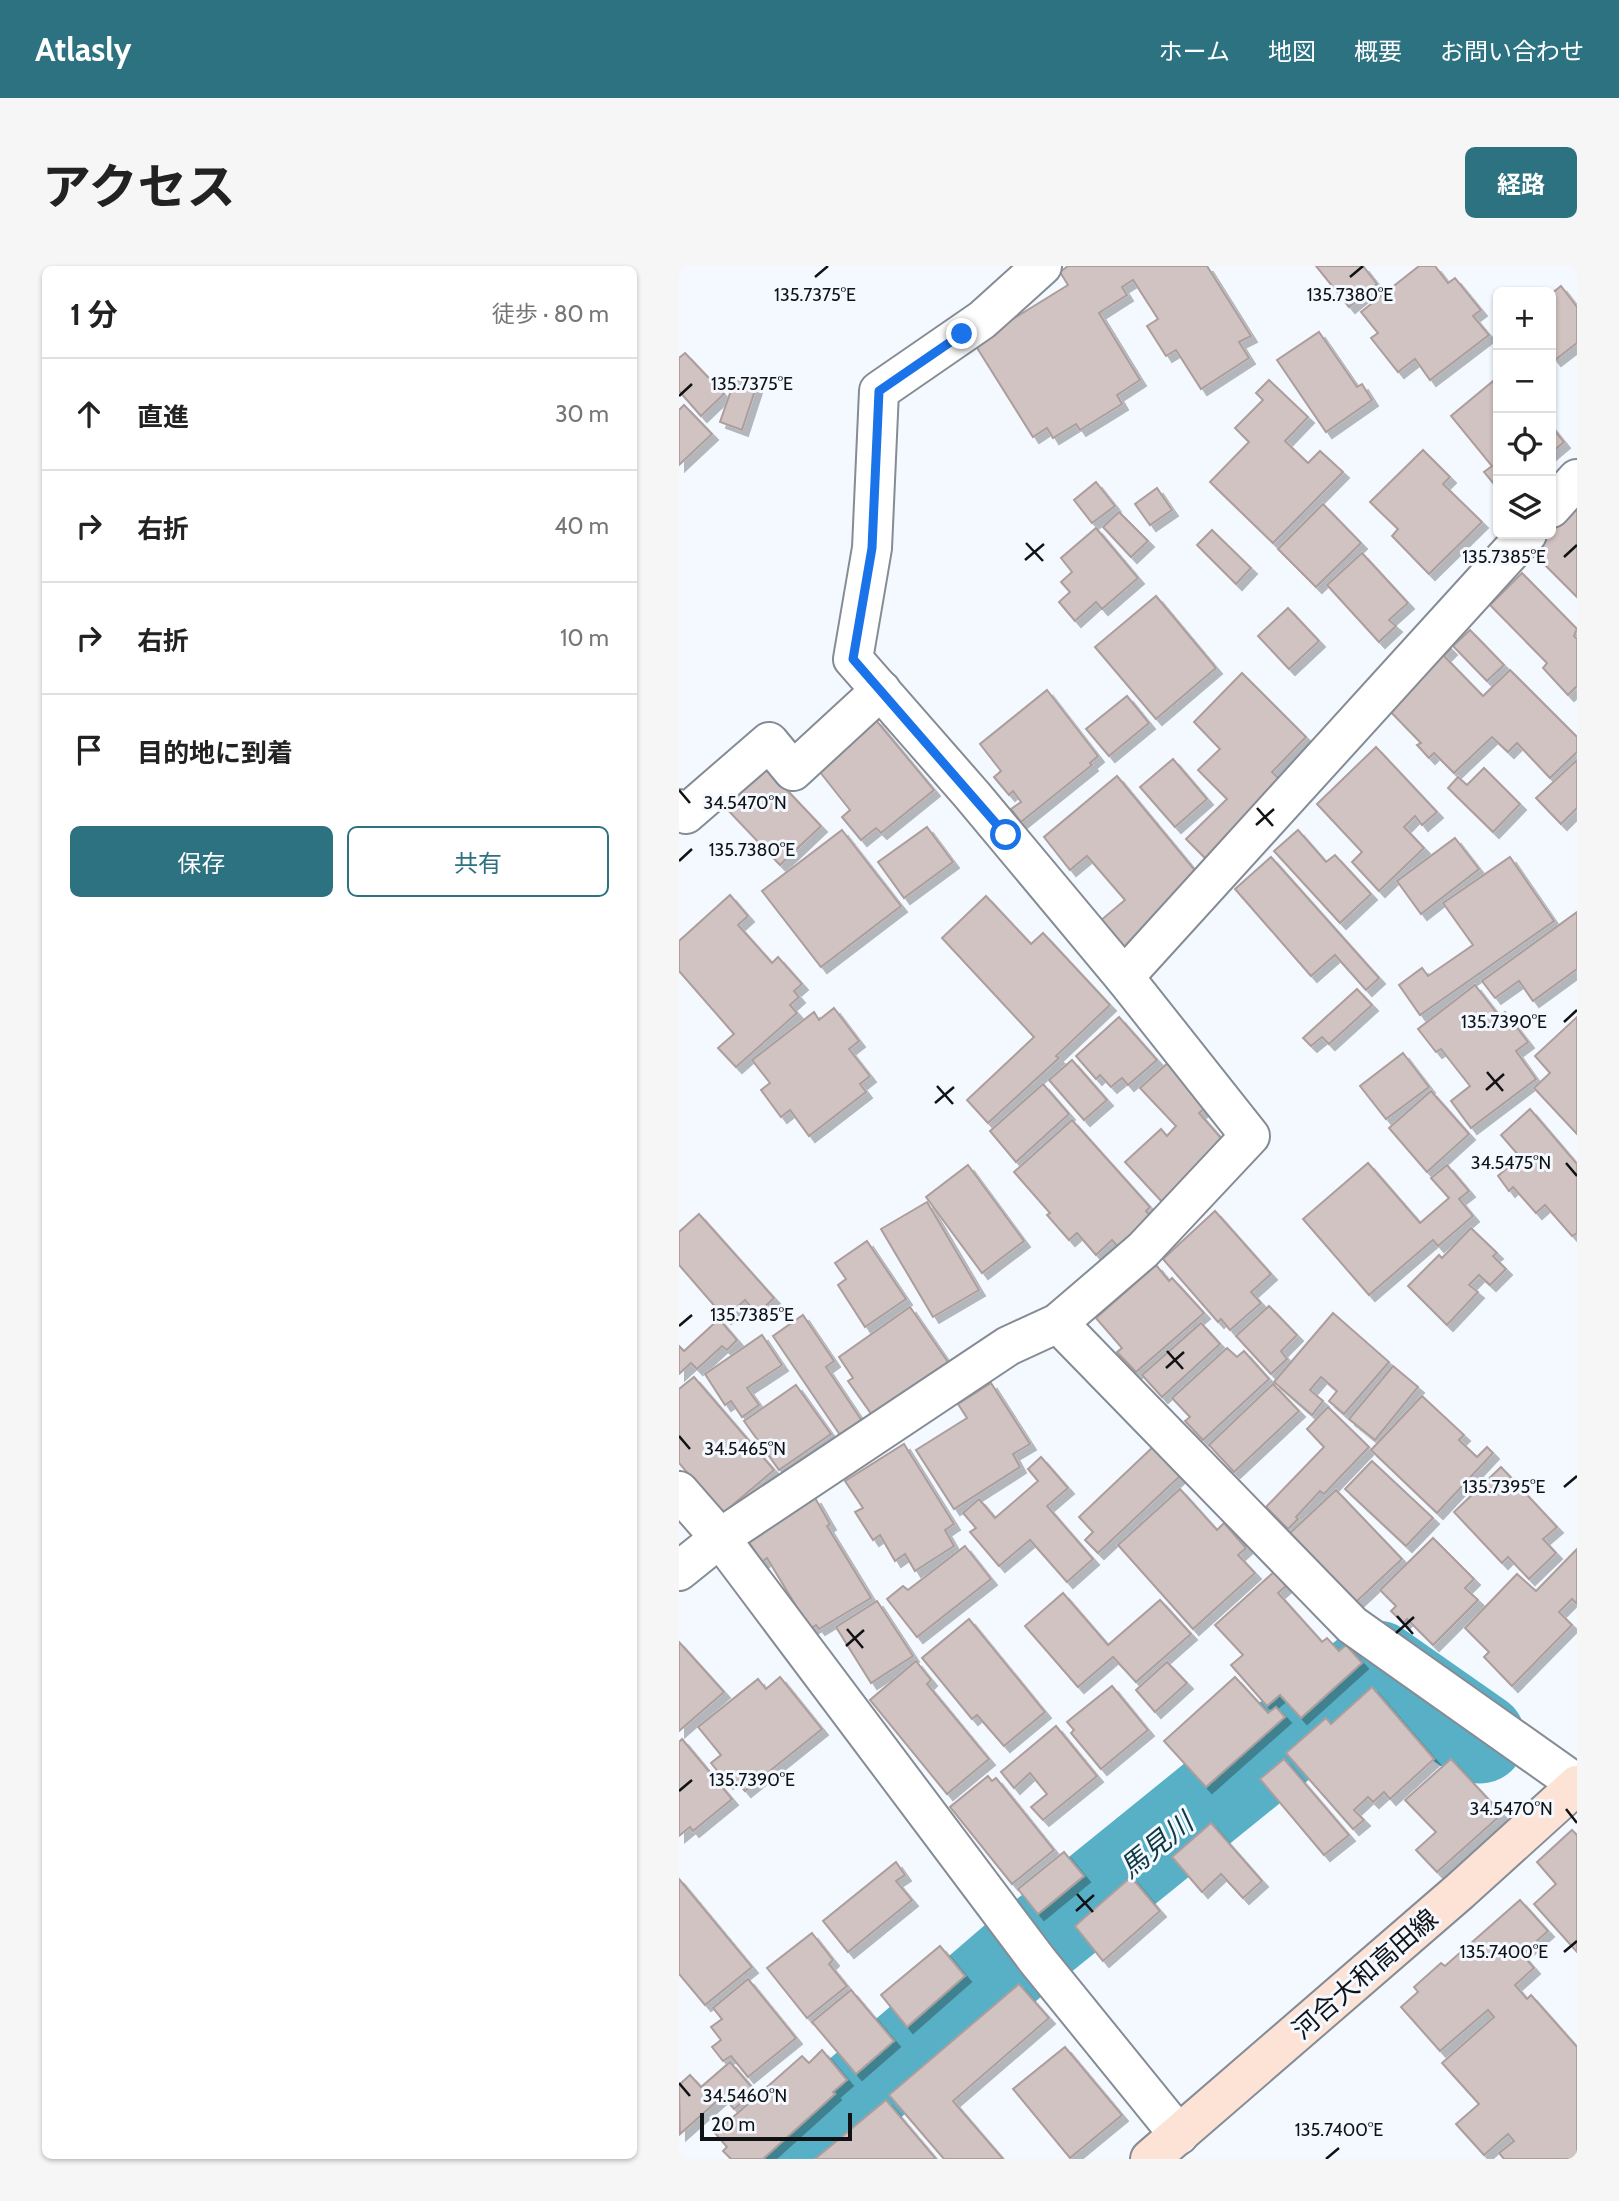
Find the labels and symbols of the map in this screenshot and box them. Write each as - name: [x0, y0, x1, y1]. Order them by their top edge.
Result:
- text: 135.7375°E: [774, 284, 856, 306]
- text: 135.7380°E: [1307, 284, 1393, 306]
- route end: [946, 318, 977, 349]
- text: 135.7375°E: [711, 373, 793, 395]
- text: 135.7385°E: [1462, 546, 1546, 568]
- text: 34.5470°N: [703, 792, 787, 814]
- route start: [990, 819, 1021, 850]
- text: 135.7380°E: [709, 839, 795, 861]
- text: 135.7390°E: [1461, 1011, 1547, 1033]
- text: 34.5475°N: [1471, 1152, 1551, 1174]
- text: 135.7385°E: [710, 1304, 794, 1326]
- text: 34.5465°N: [704, 1438, 786, 1460]
- text: 135.7395°E: [1462, 1476, 1546, 1498]
- text: 135.7390°E: [709, 1769, 795, 1791]
- text: 34.5470°N: [1469, 1798, 1553, 1820]
- water label: 馬見川: [1113, 1803, 1202, 1885]
- street label: 河合大和高田線: [1286, 1902, 1444, 2046]
- text: 135.7400°E: [1460, 1941, 1548, 1963]
- text: 34.5460°N: [703, 2085, 787, 2107]
- scale bar: [700, 2110, 852, 2142]
- text: 135.7400°E: [1295, 2119, 1383, 2141]

